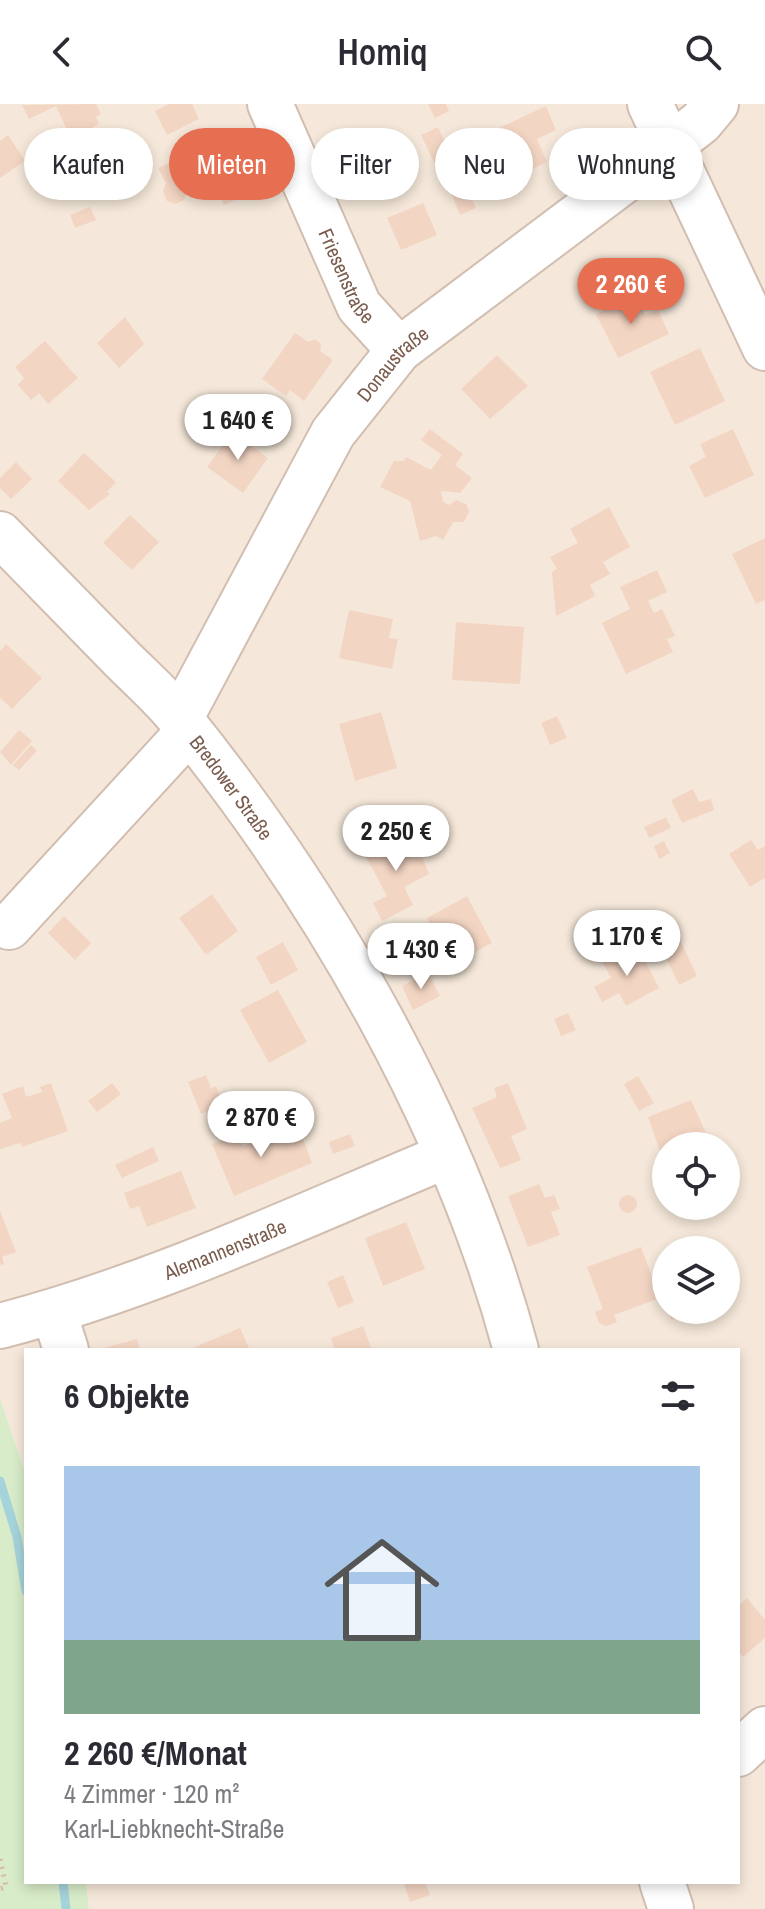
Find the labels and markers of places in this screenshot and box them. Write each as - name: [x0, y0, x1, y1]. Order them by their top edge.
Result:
- pin: 2 260 €: [557, 258, 705, 326]
- pin: 1 640 €: [164, 394, 312, 462]
- pin: 2 250 €: [322, 805, 470, 873]
- pin: 1 170 €: [553, 910, 701, 978]
- pin: 1 430 €: [347, 923, 495, 991]
- pin: 2 870 €: [187, 1091, 335, 1159]

